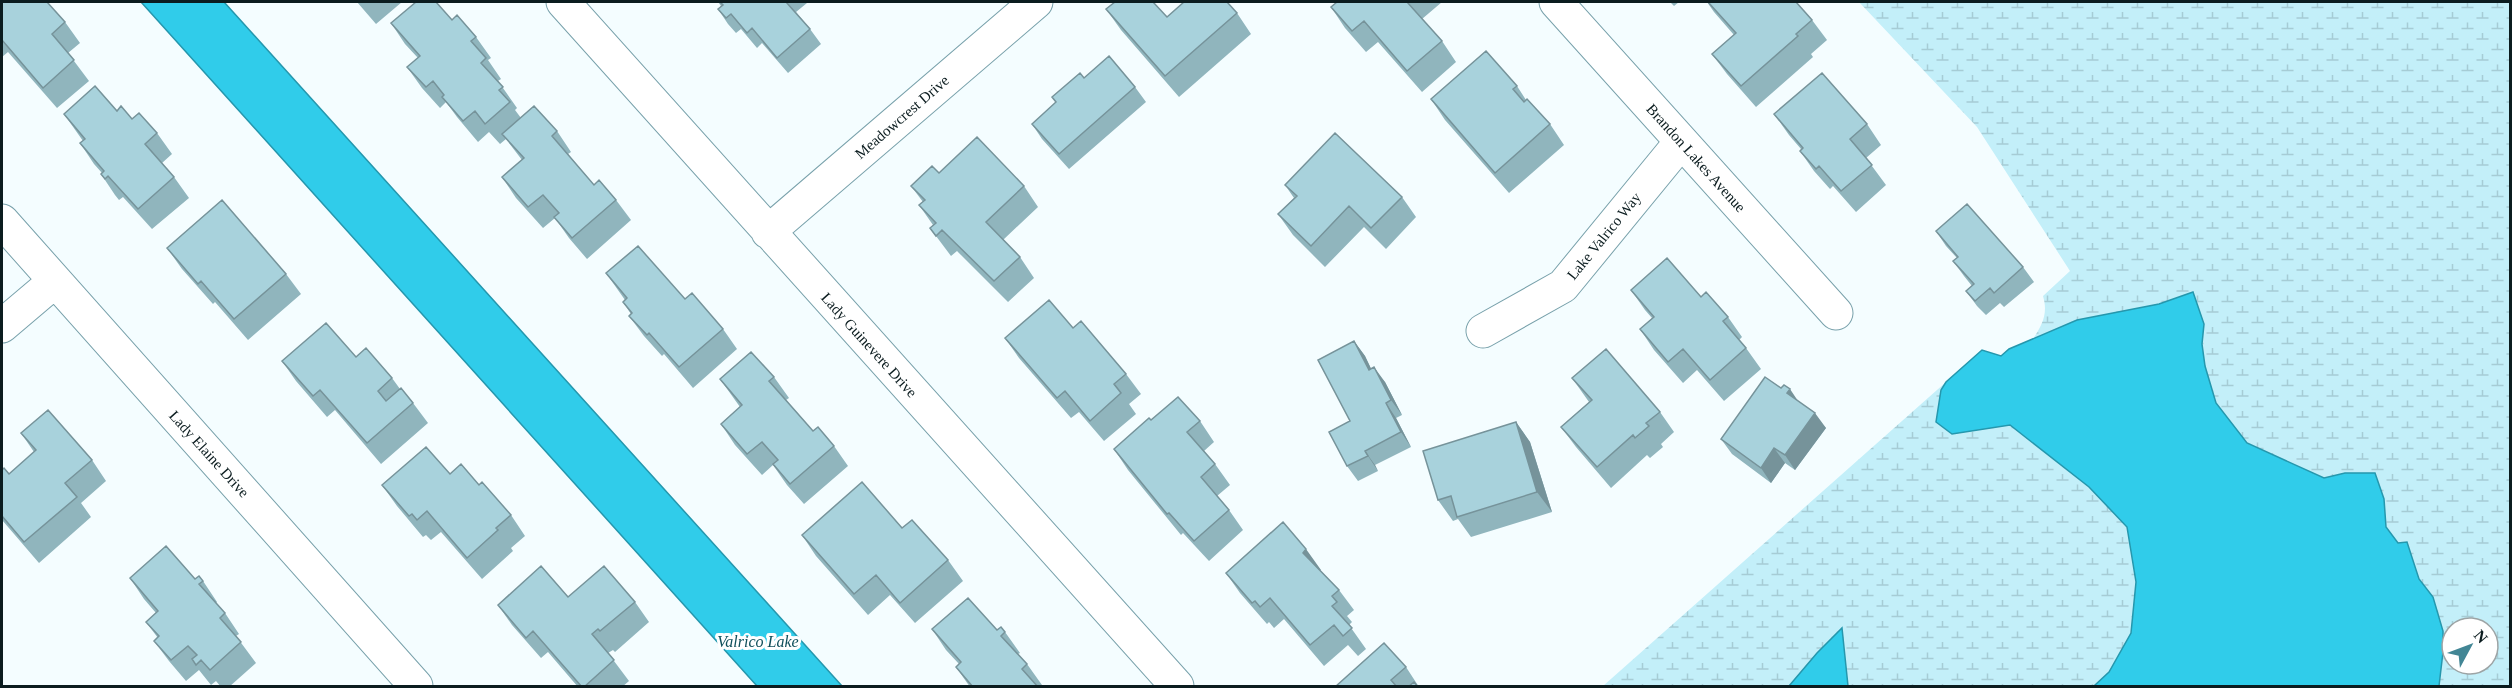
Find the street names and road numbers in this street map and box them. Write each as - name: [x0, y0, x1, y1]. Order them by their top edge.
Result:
- street label: Meadowcrest Drive: [852, 72, 952, 162]
- street label: Brandon Lakes Avenue: [1643, 101, 1749, 216]
- street label: Lake Valrico Way: [1564, 189, 1644, 283]
- street label: Lady Guinevere Drive: [818, 290, 920, 401]
- street label: Lady Elaine Drive: [166, 407, 252, 501]

